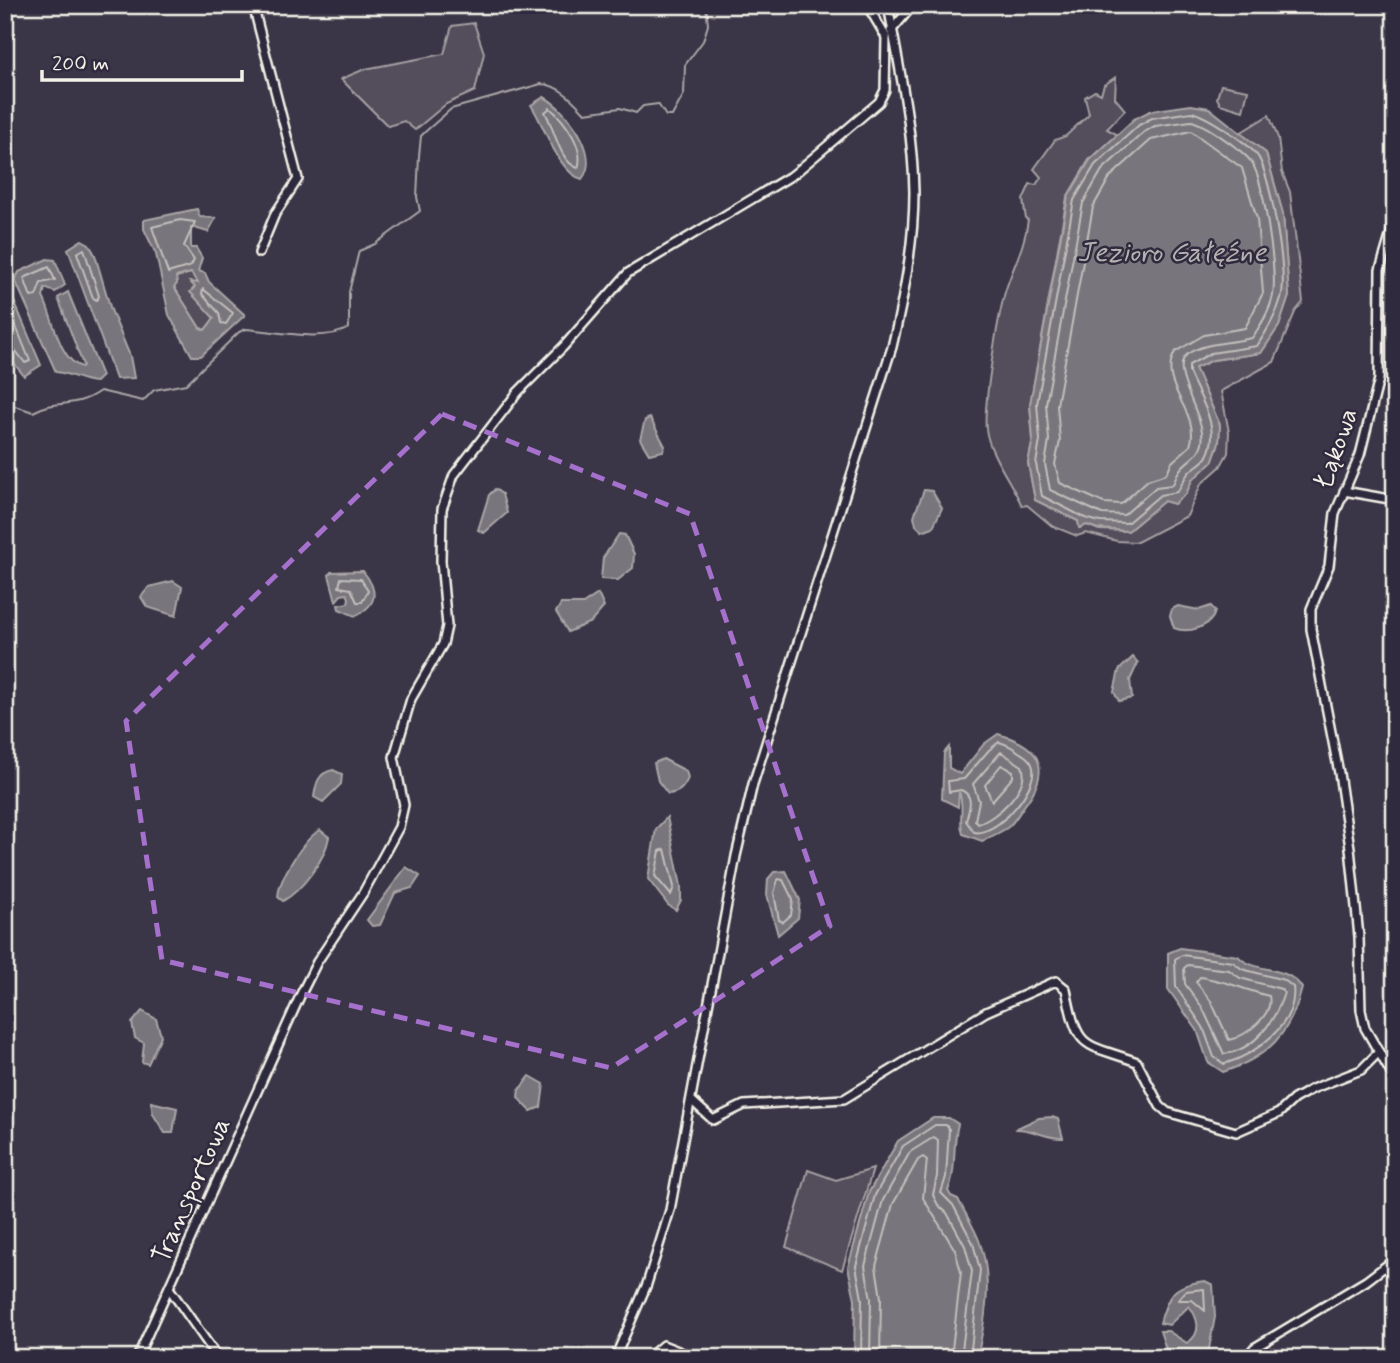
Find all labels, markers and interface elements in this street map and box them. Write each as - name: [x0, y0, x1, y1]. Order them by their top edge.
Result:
- scale bar: [42, 38, 242, 82]
- text: 200 m: [52, 50, 109, 78]
- water label: Jezioro Gałęźne: [1077, 235, 1268, 272]
- street label: Łąkowa: [1307, 404, 1366, 493]
- street label: Transportowa: [145, 1113, 239, 1269]

